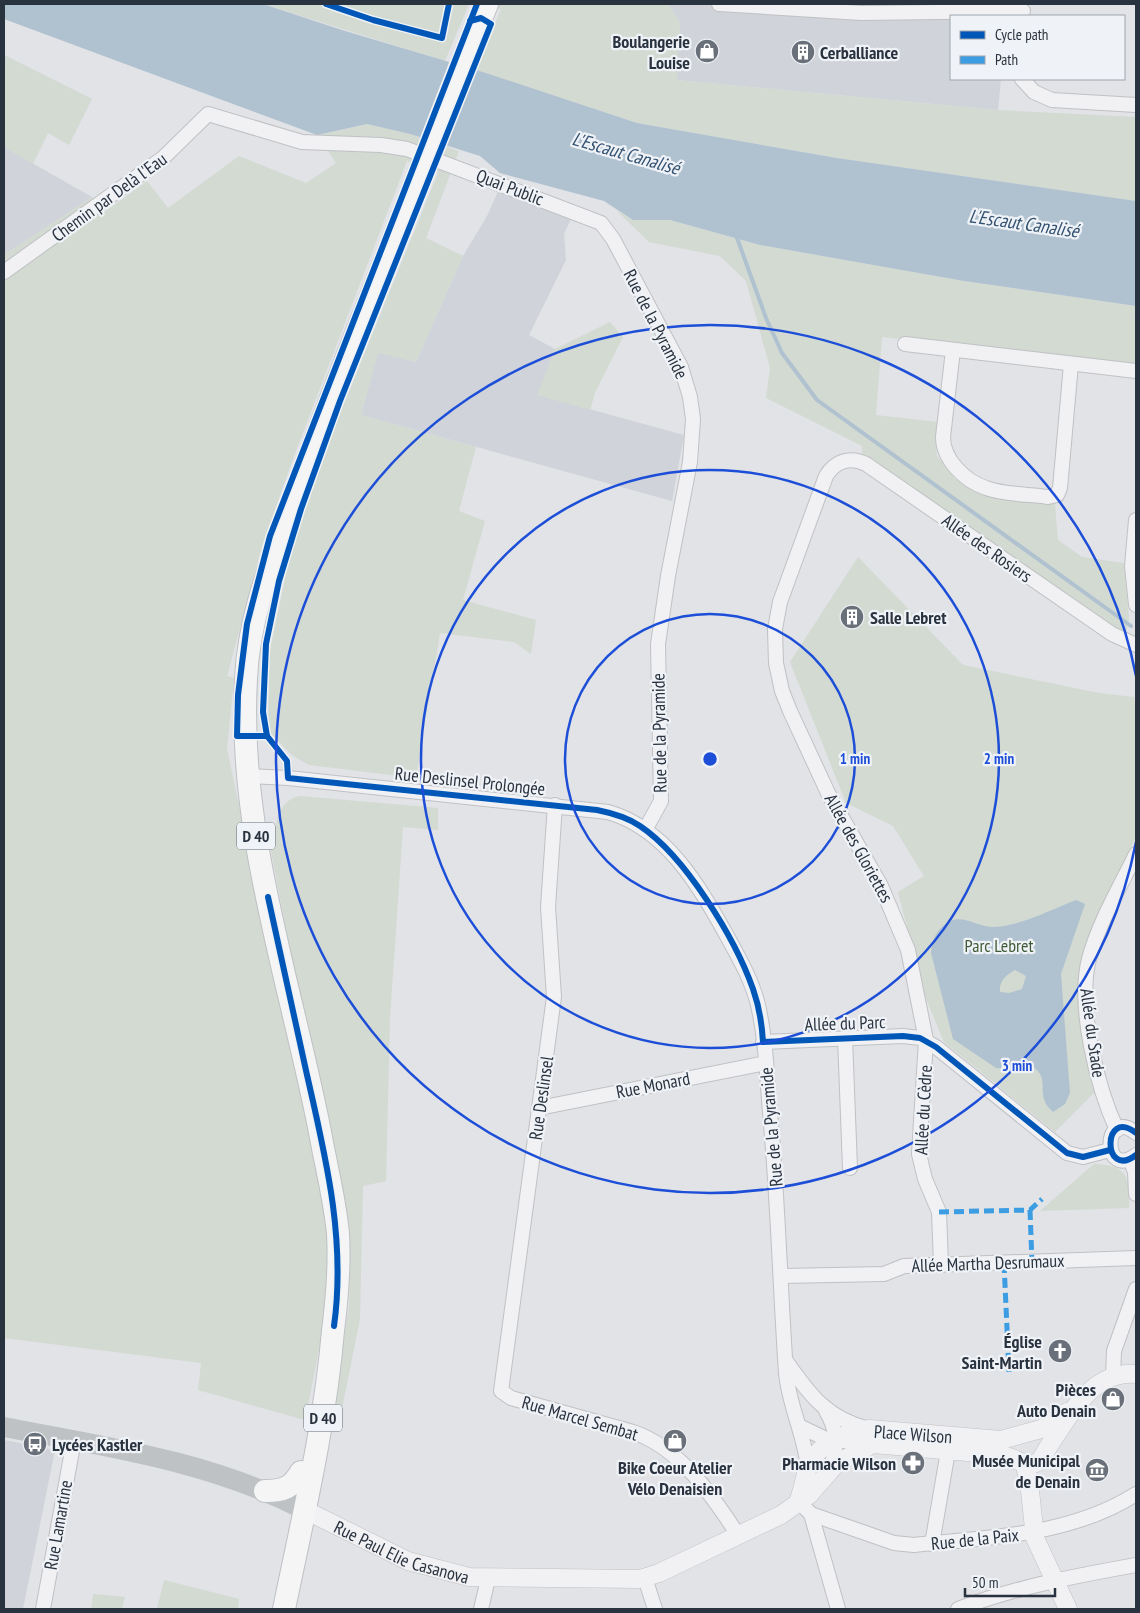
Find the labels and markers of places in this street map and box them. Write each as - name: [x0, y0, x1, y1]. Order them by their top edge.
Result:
- place label: Boulangerie Louise: [613, 30, 690, 74]
- shop icon: Boulangerie Louise: [694, 38, 720, 64]
- building icon: Cerballiance: [790, 39, 816, 65]
- place label: Cerballiance: [820, 41, 898, 64]
- building icon: Salle Lebret: [839, 604, 865, 630]
- place label: Salle Lebret: [870, 606, 947, 629]
- centre of rings: [701, 750, 719, 768]
- place label: Église Saint-Martin: [962, 1330, 1042, 1374]
- church icon: Église Saint-Martin: [1047, 1338, 1073, 1364]
- place label: Pièces Auto Denain: [1016, 1378, 1096, 1422]
- shop icon: Pièces Auto Denain: [1100, 1386, 1126, 1412]
- shop icon: Bike Coeur Atelier Vélo Denaisien: [662, 1428, 688, 1454]
- bus stop icon: Lycées Kastler: [22, 1431, 48, 1457]
- place label: Lycées Kastler: [52, 1433, 143, 1456]
- place label: Musée Municipal de Denain: [972, 1449, 1081, 1493]
- pharmacy icon: Pharmacie Wilson: [900, 1450, 926, 1476]
- place label: Pharmacie Wilson: [782, 1452, 896, 1475]
- place label: Bike Coeur Atelier Vélo Denaisien: [618, 1456, 733, 1500]
- museum icon: Musée Municipal de Denain: [1084, 1457, 1110, 1483]

